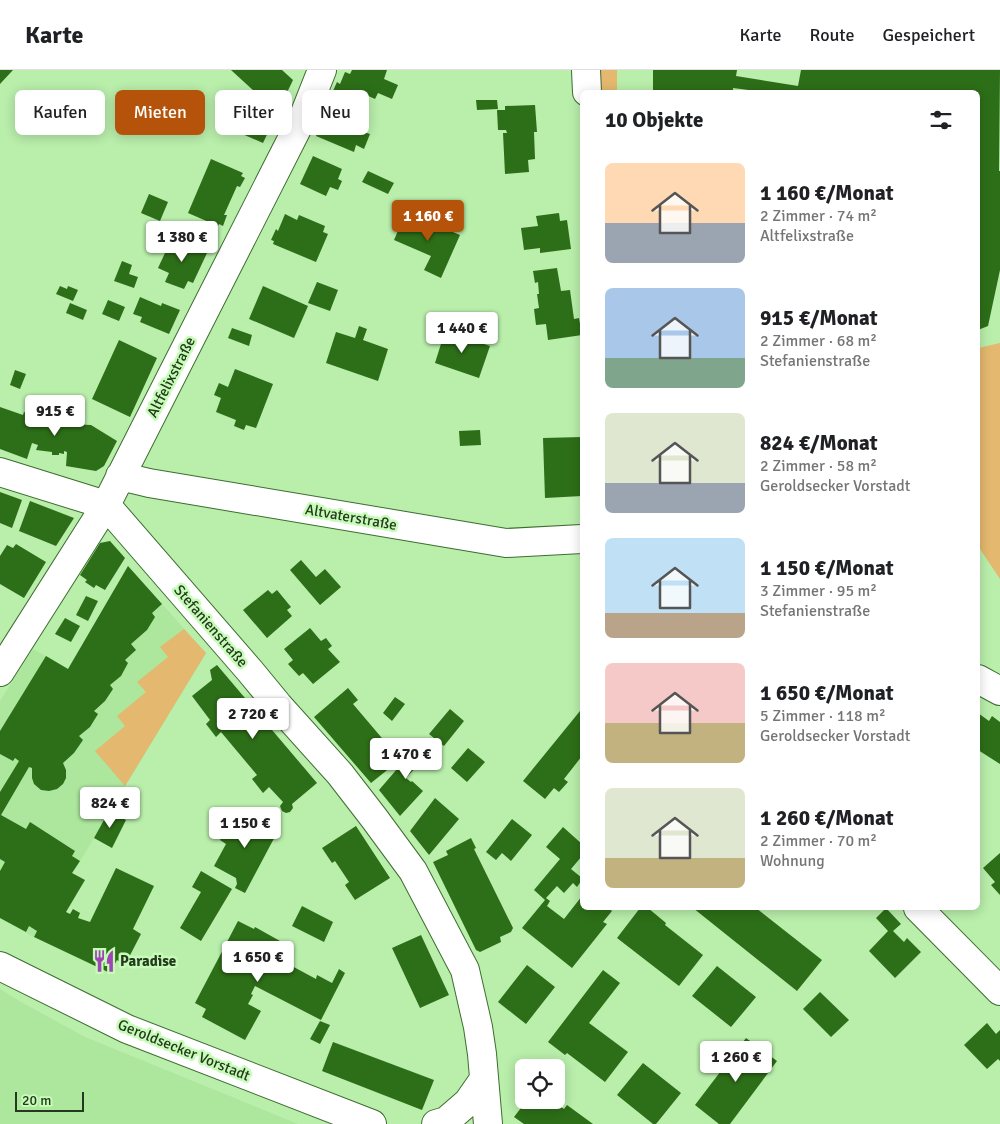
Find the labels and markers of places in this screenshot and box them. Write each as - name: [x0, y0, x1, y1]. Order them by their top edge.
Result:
- pin: 1 160 €: [382, 200, 474, 242]
- pin: 1 380 €: [136, 220, 228, 263]
- pin: 1 440 €: [416, 312, 508, 354]
- pin: 915 €: [20, 394, 90, 437]
- pin: 2 720 €: [207, 698, 299, 740]
- pin: 1 470 €: [360, 738, 452, 780]
- pin: 824 €: [75, 786, 145, 829]
- pin: 1 150 €: [199, 806, 291, 849]
- pin: 1 650 €: [212, 940, 304, 983]
- restaurant icon: Paradise: [91, 948, 117, 974]
- place label: Paradise: [120, 952, 176, 970]
- pin: 1 260 €: [690, 1040, 782, 1083]

